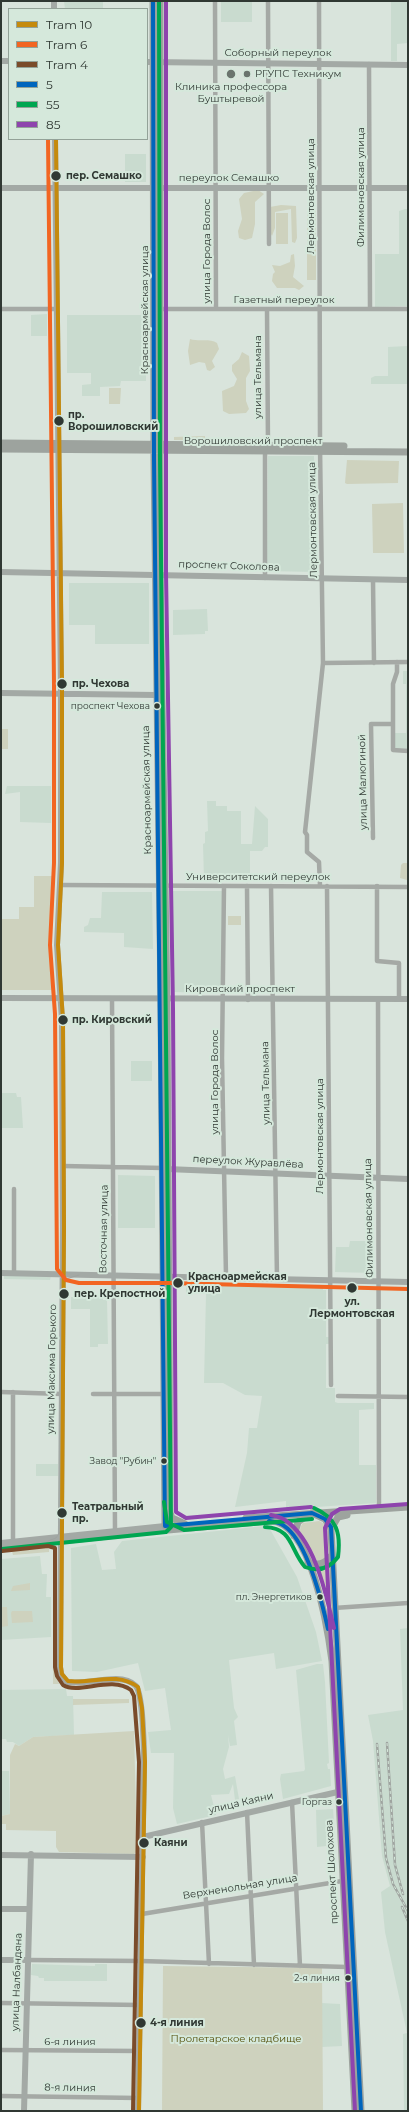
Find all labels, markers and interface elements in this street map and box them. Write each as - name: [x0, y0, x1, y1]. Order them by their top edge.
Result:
- legend: [8, 8, 148, 140]
- text: Tram 10: [46, 17, 92, 32]
- text: Tram 6: [46, 37, 87, 52]
- street label: Соборный переулок: [225, 47, 331, 59]
- text: Tram 4: [46, 57, 88, 72]
- marker: Клиника профессора Буштыревой: [225, 68, 237, 80]
- place label: РГУПС Техникум: [255, 68, 341, 80]
- marker: РГУПС Техникум: [242, 69, 252, 79]
- text: 5: [46, 77, 53, 92]
- place label: Клиника профессора Буштыревой: [175, 81, 287, 104]
- text: 55: [46, 97, 60, 112]
- text: 85: [46, 117, 60, 132]
- street label: Филимоновская улица: [355, 127, 367, 247]
- street label: Лермонтовская улица: [305, 138, 317, 254]
- marker: пер. Семашко: [49, 169, 63, 183]
- place label: пер. Семашко: [66, 170, 142, 182]
- street label: переулок Семашко: [179, 172, 279, 184]
- street label: улица Города Волос: [201, 198, 213, 304]
- street label: Красноармейская улица: [139, 245, 151, 375]
- street label: Газетный переулок: [233, 294, 335, 306]
- street label: улица Тельмана: [252, 335, 264, 419]
- place label: пр. Ворошиловский: [68, 409, 158, 432]
- marker: пр. Ворошиловский: [52, 414, 66, 428]
- street label: Ворошиловский проспект: [184, 435, 322, 447]
- street label: Лермонтовская улица: [306, 462, 320, 578]
- street label: проспект Соколова: [178, 558, 280, 574]
- marker: пр. Чехова: [55, 677, 69, 691]
- place label: пр. Чехова: [72, 678, 129, 690]
- place label: проспект Чехова: [71, 701, 150, 711]
- marker: проспект Чехова: [152, 701, 162, 711]
- street label: Красноармейская улица: [140, 725, 154, 855]
- street label: улица Малюгиной: [356, 734, 370, 830]
- street label: Университетский переулок: [186, 871, 330, 883]
- street label: Кировский проспект: [185, 983, 295, 995]
- marker: пр. Кировский: [56, 1013, 70, 1027]
- place label: пр. Кировский: [72, 1014, 152, 1026]
- street label: улица Города Волос: [209, 1029, 221, 1135]
- street label: улица Тельмана: [259, 1041, 273, 1125]
- street label: Лермонтовская улица: [314, 1078, 326, 1194]
- street label: переулок Журавлёва: [192, 1153, 304, 1171]
- street label: Филимоновская улица: [362, 1158, 376, 1278]
- street label: Восточная улица: [97, 1185, 111, 1273]
- place label: Красноармейская улица: [188, 1271, 287, 1294]
- marker: Красноармейская улица: [171, 1276, 185, 1290]
- marker: ул. Лермонтовская: [345, 1281, 359, 1295]
- marker: пер. Крепостной: [57, 1287, 71, 1301]
- place label: пер. Крепостной: [74, 1288, 165, 1300]
- place label: ул. Лермонтовская: [309, 1296, 395, 1320]
- street label: улица Максима Горького: [45, 1304, 59, 1434]
- place label: Завод "Рубин": [90, 1456, 156, 1466]
- marker: Завод "Рубин": [159, 1456, 169, 1466]
- place label: Театральный пр.: [72, 1501, 144, 1524]
- marker: Театральный пр.: [55, 1506, 69, 1520]
- place label: пл. Энергетиков: [236, 1592, 312, 1602]
- marker: пл. Энергетиков: [315, 1592, 325, 1602]
- street label: улица Каяни: [207, 1790, 275, 1816]
- place label: Горгаз: [302, 1797, 332, 1807]
- marker: Горгаз: [334, 1797, 344, 1807]
- street label: проспект Шолохова: [323, 1819, 341, 1925]
- marker: Каяни: [137, 1836, 151, 1850]
- place label: Каяни: [154, 1837, 188, 1849]
- street label: Верхненольная улица: [182, 1872, 298, 1902]
- street label: улица Налбандяна: [9, 1933, 25, 2031]
- place label: 2-я линия: [294, 1973, 340, 1983]
- marker: 2-я линия: [343, 1973, 353, 1983]
- marker: 4-я линия: [134, 2016, 148, 2030]
- place label: 4-я линия: [150, 2017, 204, 2029]
- park label: Пролетарское кладбище: [171, 2033, 301, 2045]
- street label: 6-я линия: [44, 2036, 96, 2048]
- street label: 8-я линия: [44, 2082, 96, 2094]

